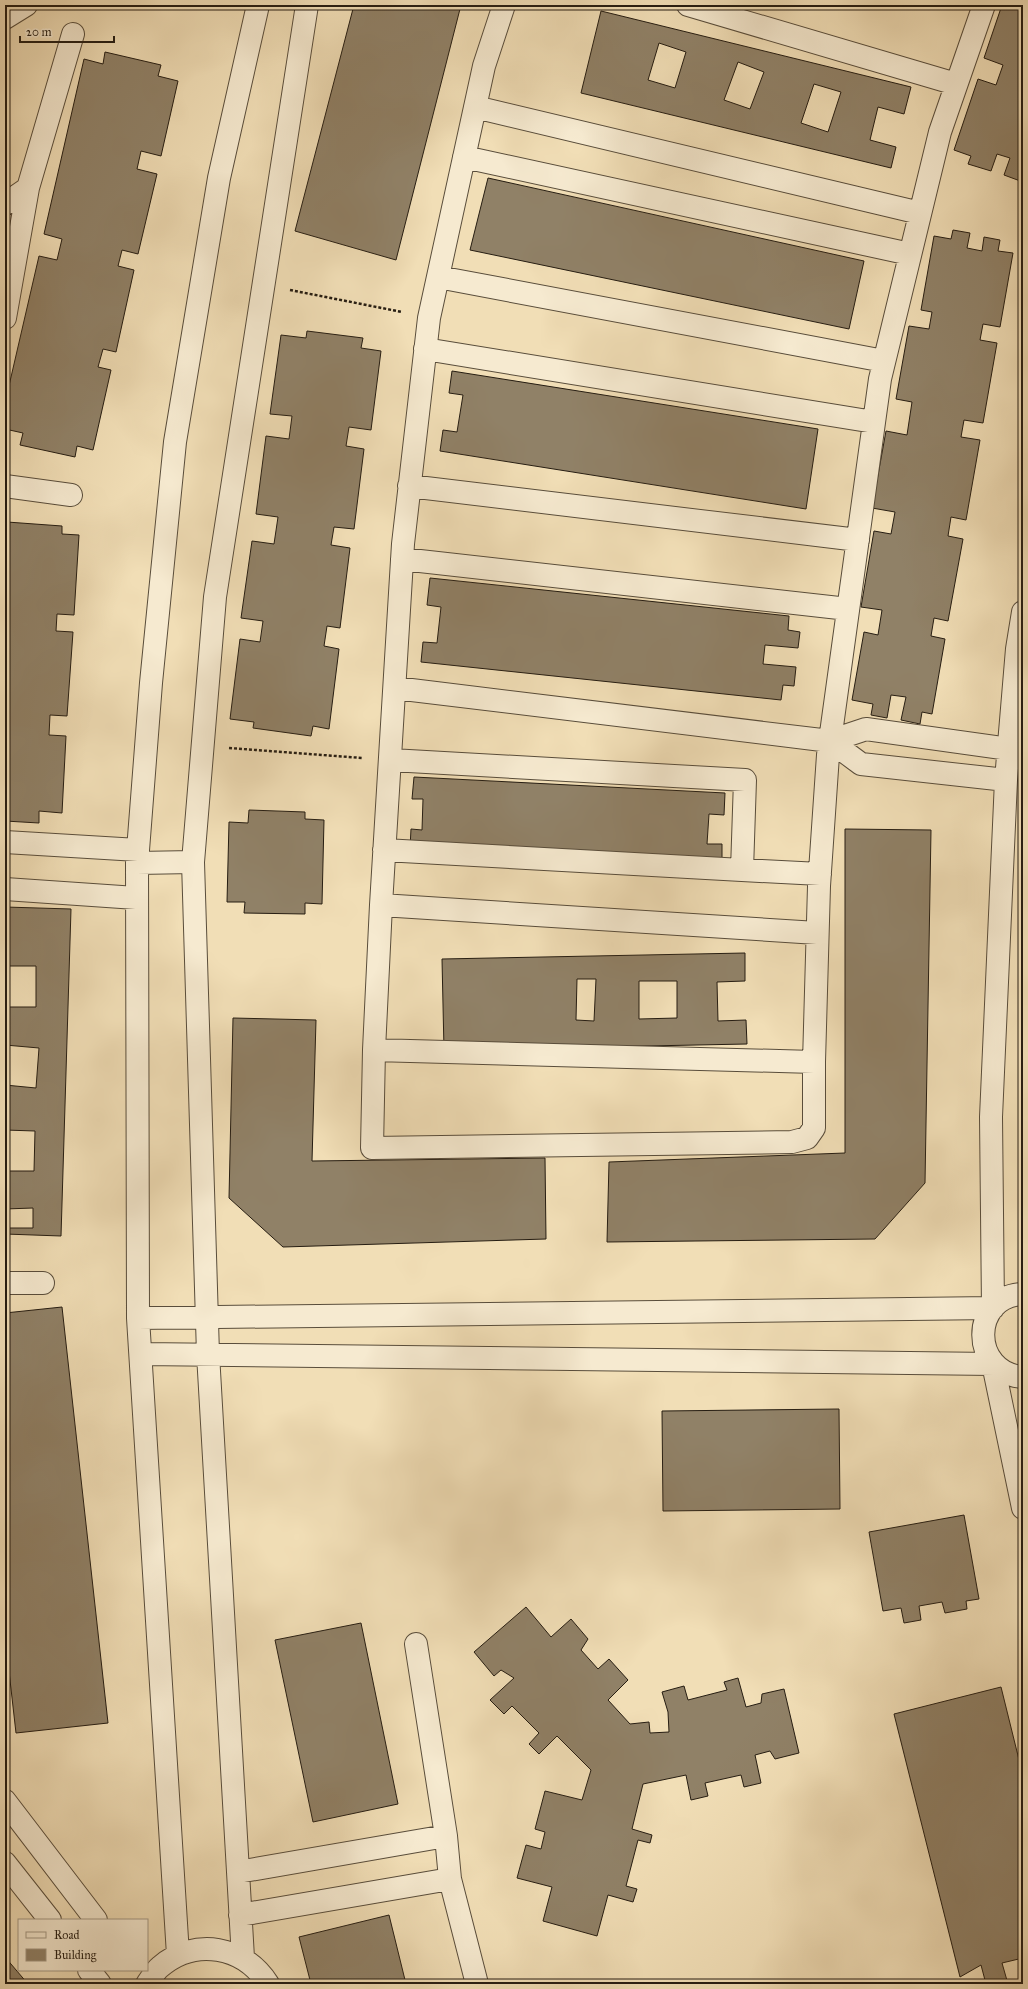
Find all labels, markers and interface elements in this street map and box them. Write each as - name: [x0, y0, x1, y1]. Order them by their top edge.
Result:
- scale bar: [20, 18, 114, 44]
- text: 20 m: [26, 25, 52, 39]
- legend: [18, 1919, 148, 1971]
- text: Road: [54, 1928, 80, 1942]
- text: Building: [54, 1948, 97, 1963]

